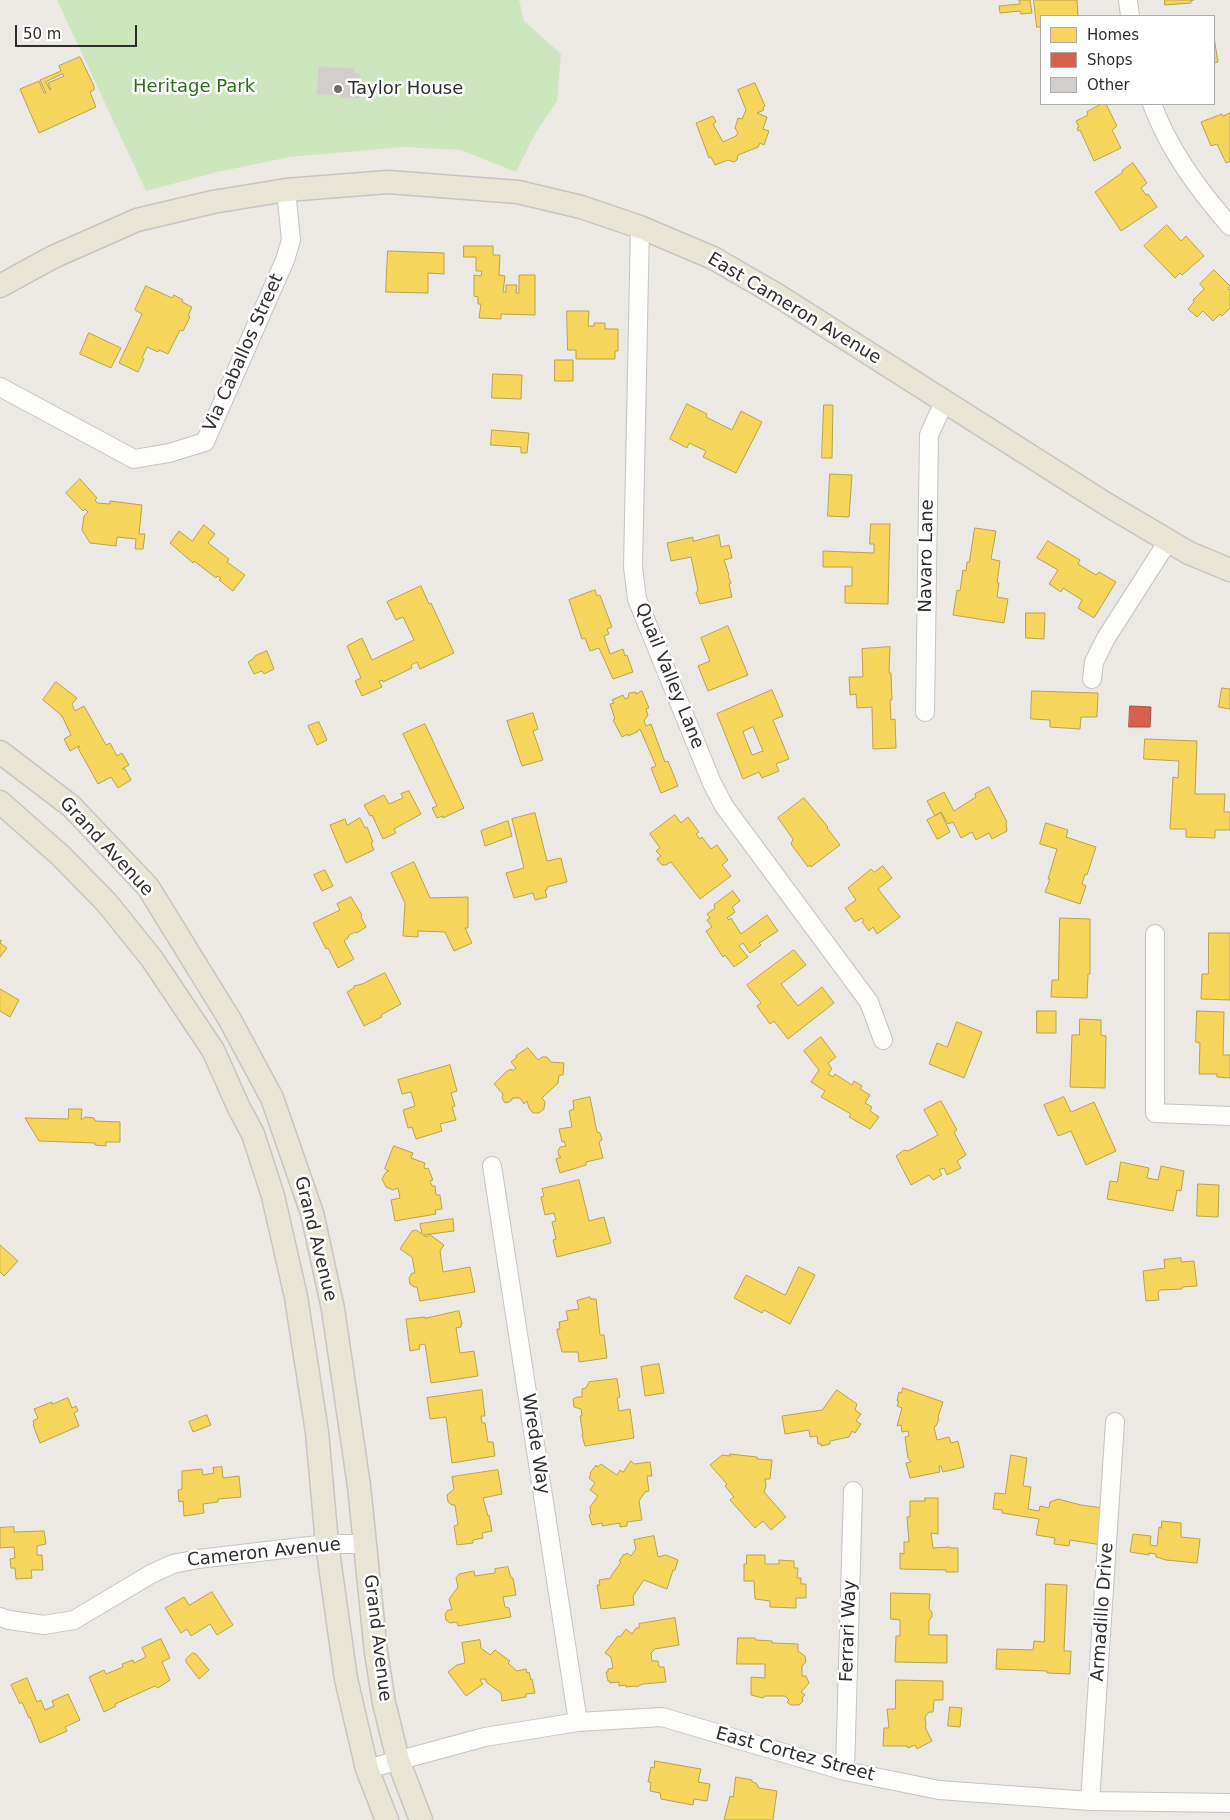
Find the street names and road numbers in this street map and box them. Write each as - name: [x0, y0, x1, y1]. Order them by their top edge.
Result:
- street label: East Cameron Avenue: [703, 249, 885, 369]
- street label: Via Caballos Street: [199, 271, 289, 435]
- street label: Navaro Lane: [915, 499, 939, 613]
- street label: Quail Valley Lane: [630, 600, 708, 752]
- street label: Grand Avenue: [55, 793, 157, 901]
- street label: Grand Avenue: [289, 1174, 341, 1304]
- street label: Wrede Way: [516, 1392, 554, 1496]
- street label: Cameron Avenue: [186, 1534, 342, 1572]
- street label: Armadillo Drive: [1087, 1542, 1119, 1682]
- street label: Grand Avenue: [358, 1573, 396, 1703]
- street label: Ferrari Way: [836, 1579, 862, 1683]
- street label: East Cortez Street: [713, 1723, 877, 1787]

